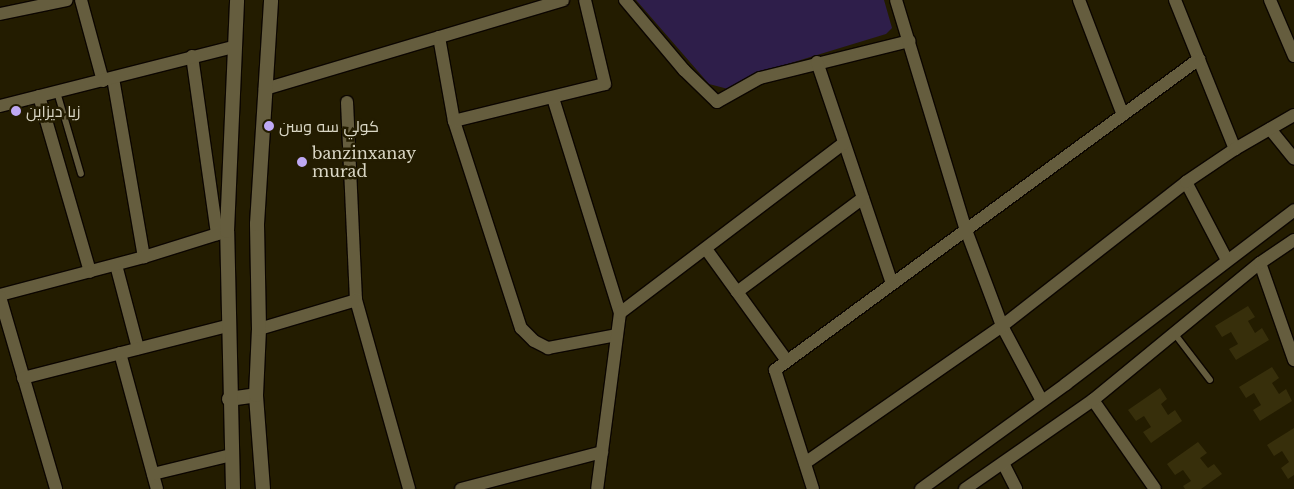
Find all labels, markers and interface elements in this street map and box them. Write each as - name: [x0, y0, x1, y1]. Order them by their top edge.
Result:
- place label: زیا دیزاین: [26, 101, 80, 121]
- marker: زیا دیزاین: [10, 105, 22, 117]
- place label: كولي سه وسن: [279, 116, 379, 136]
- marker: كولي سه وسن: [263, 120, 275, 132]
- place label: banzinxanay murad: [312, 143, 416, 181]
- marker: banzinxanay murad: [296, 156, 308, 168]

